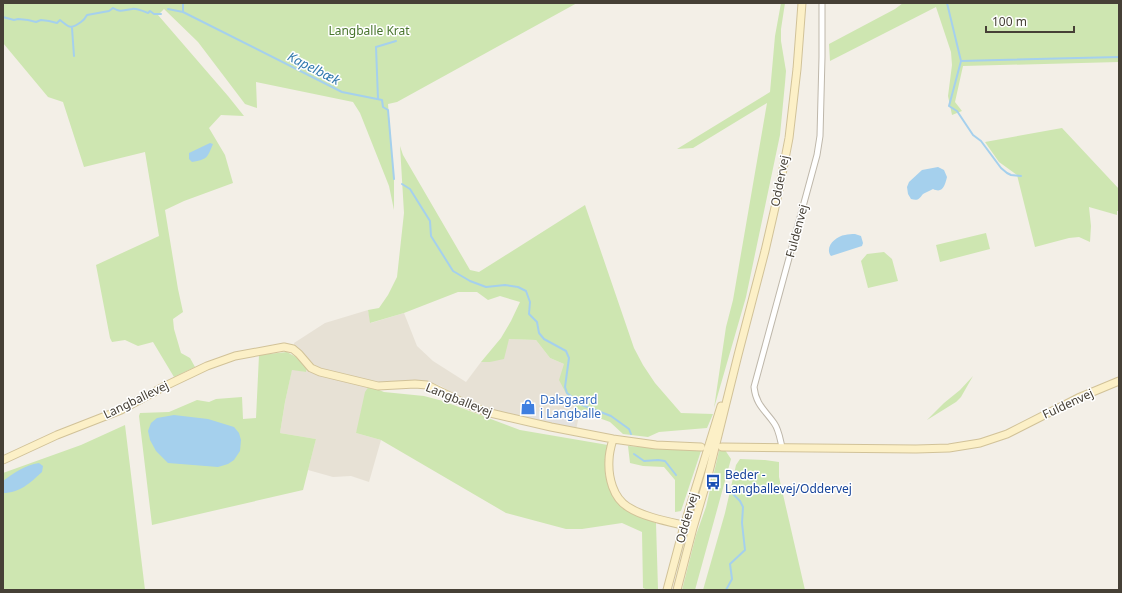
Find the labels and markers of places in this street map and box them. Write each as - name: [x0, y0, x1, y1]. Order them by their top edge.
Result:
- place label: Dalsgaard i Langballe: [540, 391, 601, 422]
- shop icon: Dalsgaard i Langballe: [519, 398, 537, 416]
- place label: Beder - Langballevej/Oddervej: [725, 466, 852, 497]
- bus stop icon: Beder - Langballevej/Oddervej: [704, 473, 722, 491]

